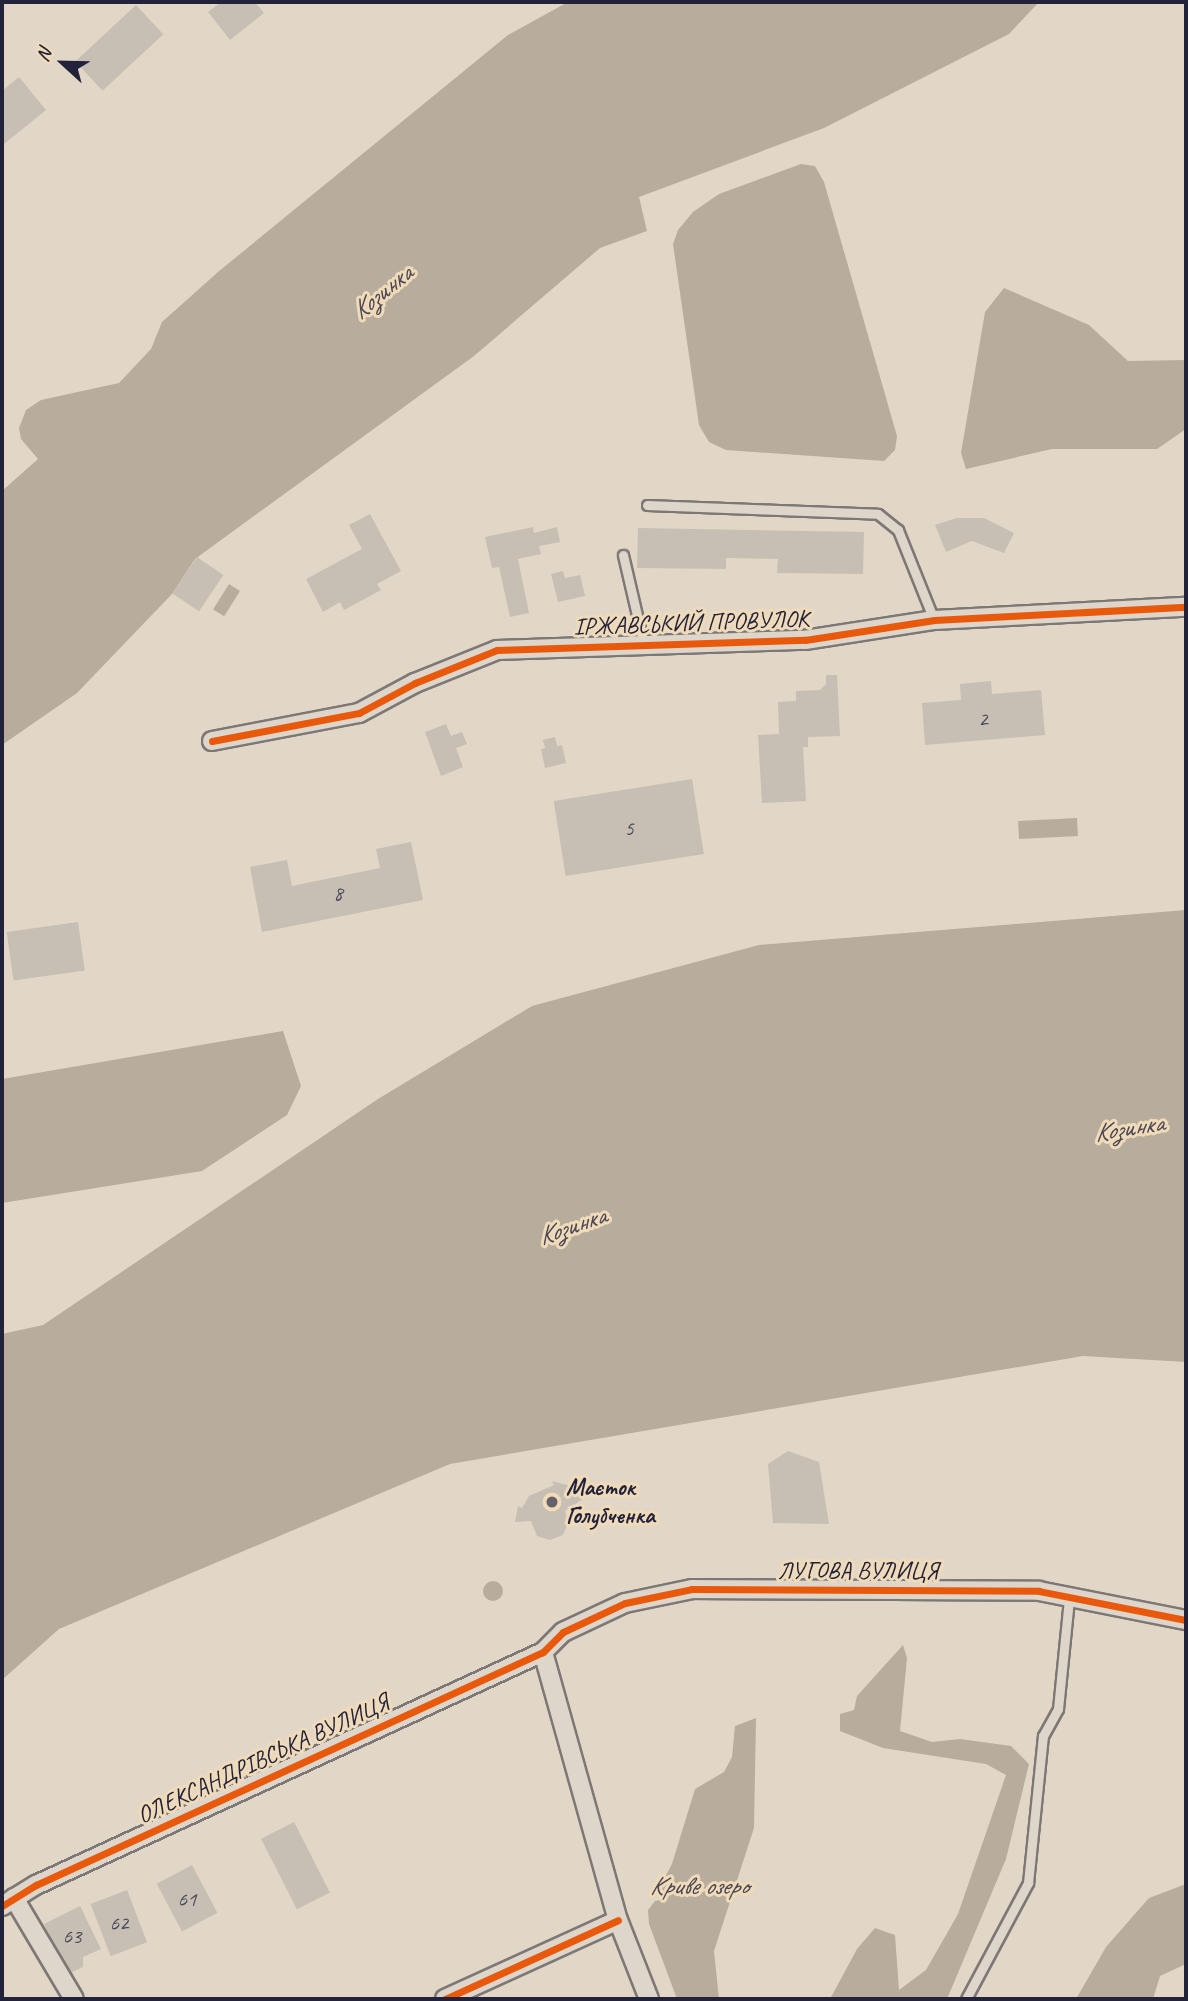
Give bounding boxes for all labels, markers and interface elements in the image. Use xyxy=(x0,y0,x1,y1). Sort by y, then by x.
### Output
north arrow xyxy=(28,28,98,98)
text: N xyxy=(30,45,57,65)
water label: Козинка xyxy=(345,258,419,326)
street label: ІРЖАВСЬКИЙ ПРОВУЛОК xyxy=(573,605,809,641)
house number: 2 xyxy=(978,706,988,732)
house number: 5 xyxy=(624,815,634,841)
house number: 8 xyxy=(333,880,343,906)
water label: Козинка xyxy=(1092,1107,1166,1149)
water label: Козинка xyxy=(534,1200,610,1252)
place label: Маєток Голубченка xyxy=(566,1474,655,1530)
marker: Маєток Голубченка xyxy=(544,1494,560,1510)
street label: ЛУГОВА ВУЛИЦЯ xyxy=(778,1557,938,1585)
street label: ОЛЕКСАНДРІВСЬКА ВУЛИЦЯ xyxy=(133,1688,393,1830)
water label: Криве озеро xyxy=(650,1870,748,1902)
house number: 61 xyxy=(178,1886,196,1912)
house number: 62 xyxy=(110,1910,128,1936)
house number: 63 xyxy=(63,1923,81,1949)

